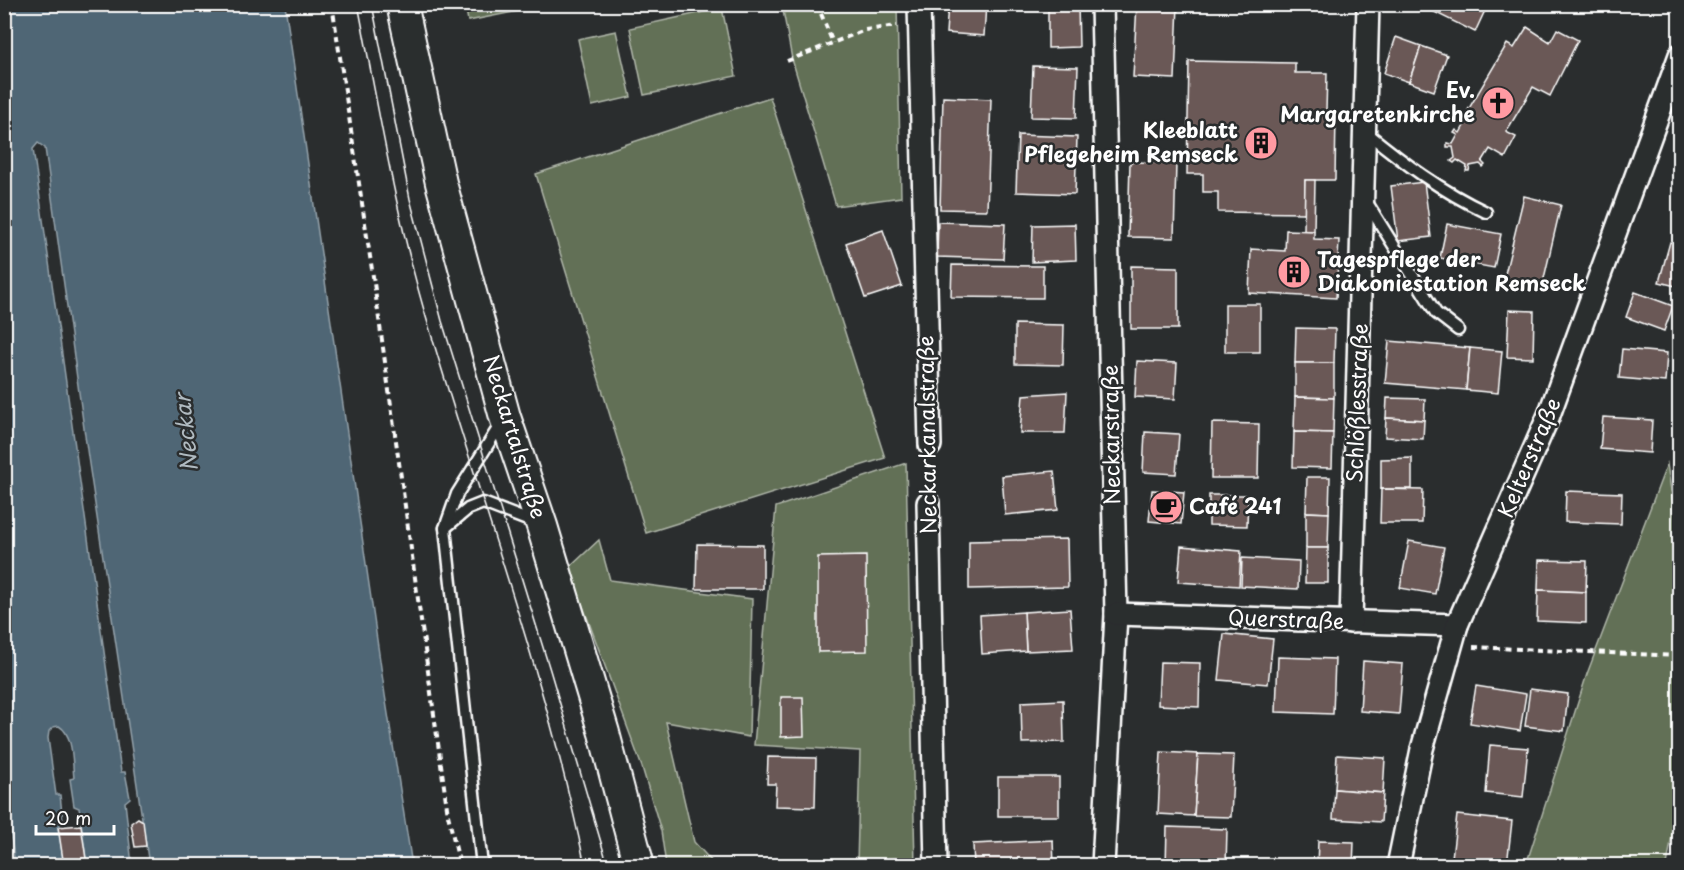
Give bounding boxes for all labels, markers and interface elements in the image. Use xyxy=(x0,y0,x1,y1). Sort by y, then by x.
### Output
place label: Ev. Margaretenkirche xyxy=(1280,73,1475,129)
church icon: Ev. Margaretenkirche xyxy=(1480,85,1516,121)
place label: Kleeblatt Pflegeheim Remseck xyxy=(1024,113,1238,169)
building icon: Kleeblatt Pflegeheim Remseck xyxy=(1243,125,1279,161)
place label: Tagespflege der Diakoniestation Remseck xyxy=(1317,242,1586,298)
building icon: Tagespflege der Diakoniestation Remseck xyxy=(1276,254,1312,290)
street label: Schlößlesstraße xyxy=(1337,323,1375,483)
street label: Neckarkanalstraße xyxy=(908,335,944,535)
street label: Neckartalstraße xyxy=(476,351,556,522)
street label: Neckarstraße xyxy=(1093,365,1127,505)
water label: Neckar xyxy=(164,389,205,474)
street label: Kelterstraße xyxy=(1489,392,1568,522)
cafe icon: Café 241 xyxy=(1148,489,1184,525)
place label: Café 241 xyxy=(1189,489,1281,521)
street label: Querstraße xyxy=(1227,600,1345,636)
scale bar xyxy=(36,798,114,836)
text: 20 m xyxy=(45,804,91,831)

